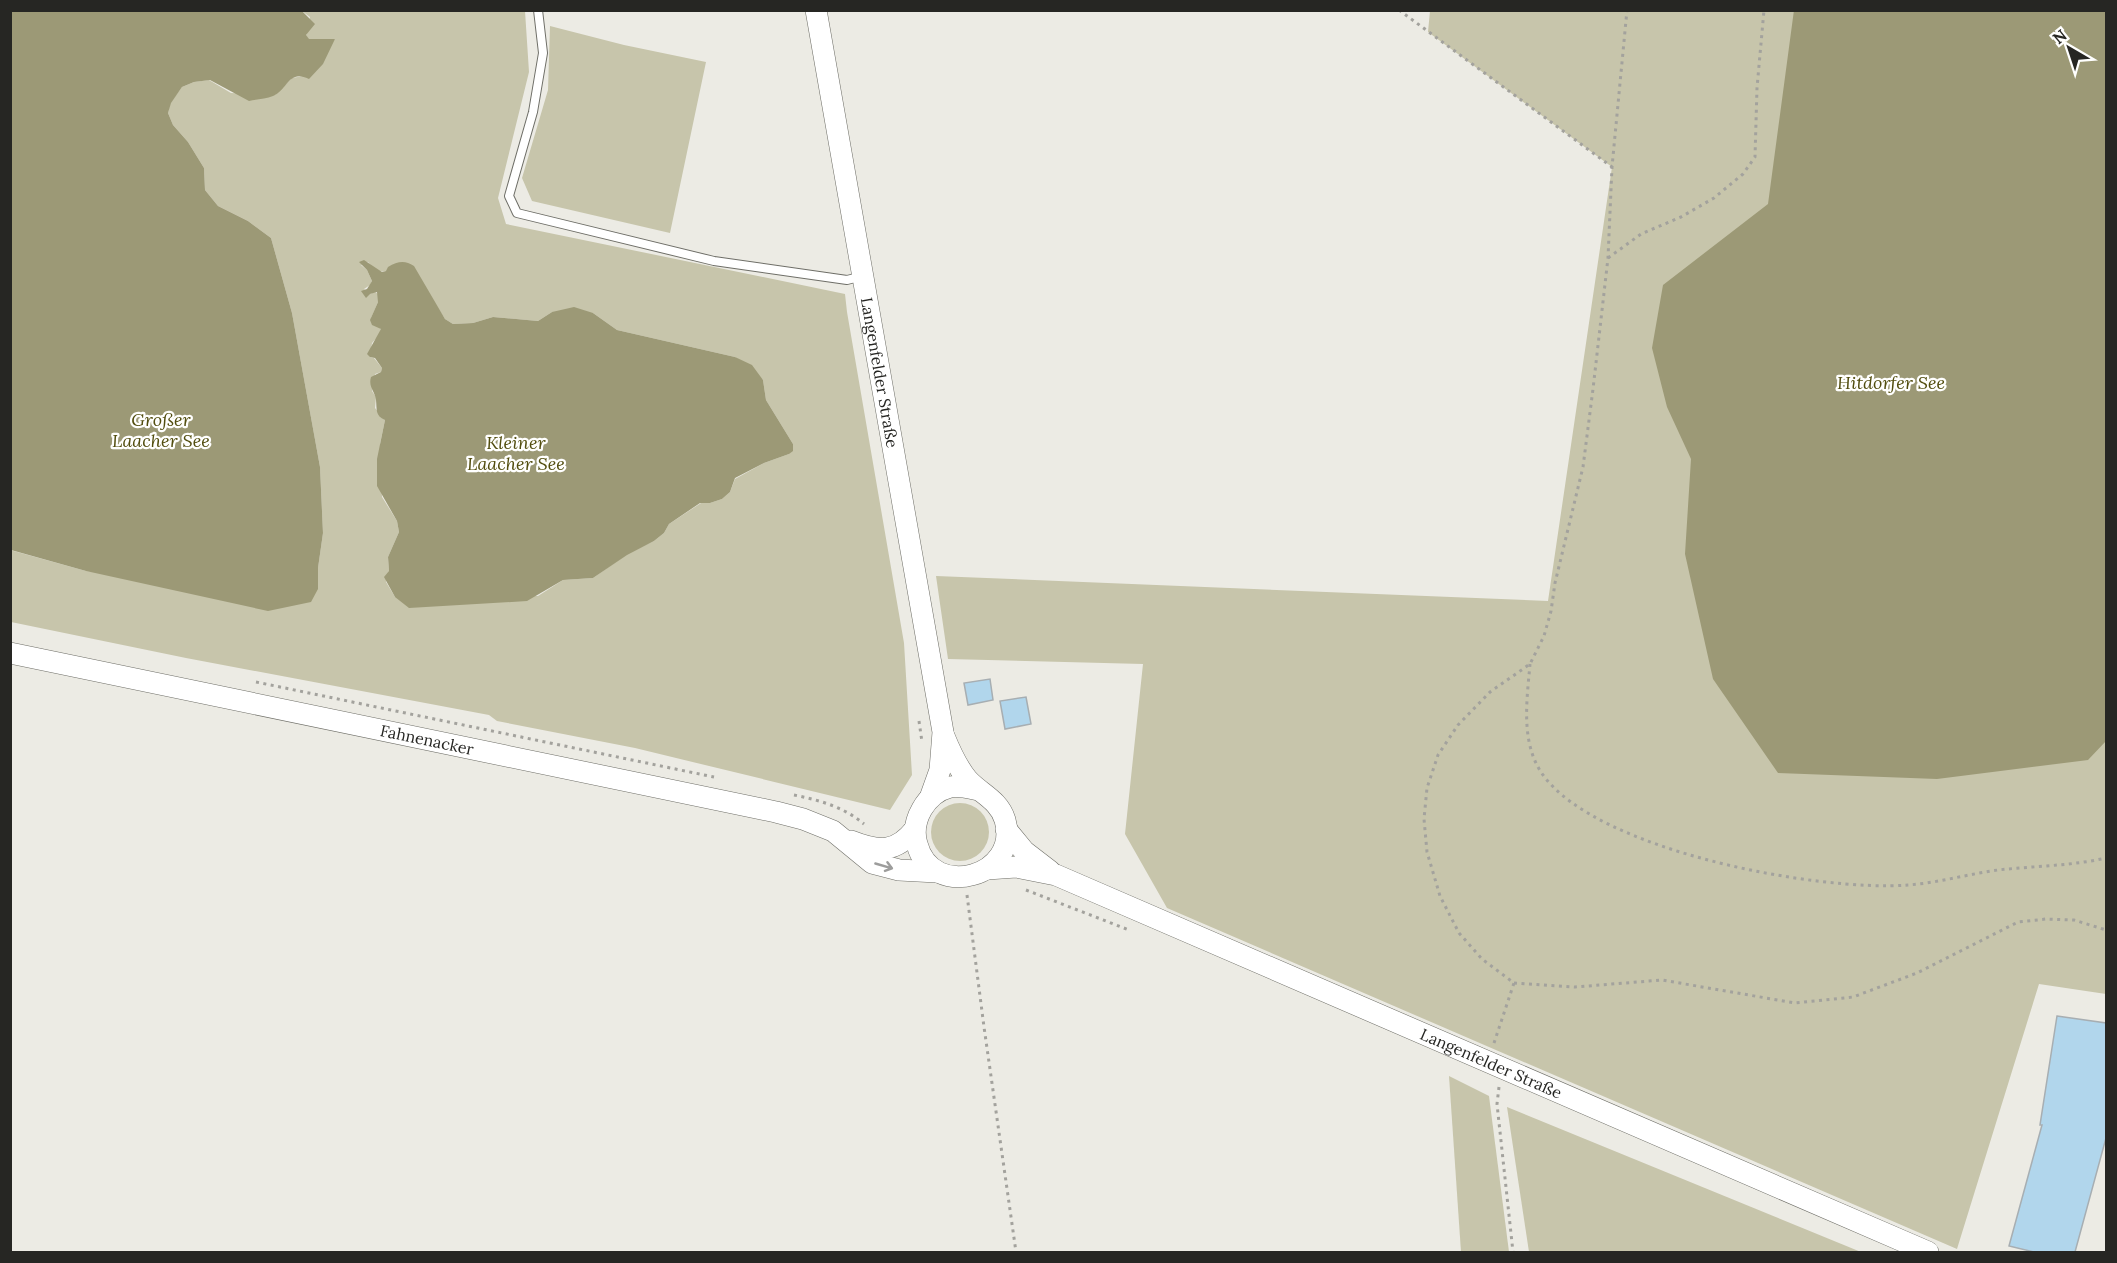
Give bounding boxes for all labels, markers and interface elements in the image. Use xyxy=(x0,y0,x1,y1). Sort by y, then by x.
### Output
north arrow xyxy=(2039,18,2099,78)
text: N xyxy=(2048,25,2071,48)
street label: Langenfelder Straße xyxy=(857,296,903,450)
water label: Hitdorfer See xyxy=(1837,371,1945,394)
water label: Großer Laacher See xyxy=(112,408,210,452)
water label: Kleiner Laacher See xyxy=(467,431,565,475)
street label: Fahnenacker xyxy=(379,720,476,759)
one-way arrow xyxy=(874,861,893,873)
street label: Langenfelder Straße xyxy=(1417,1024,1565,1103)

